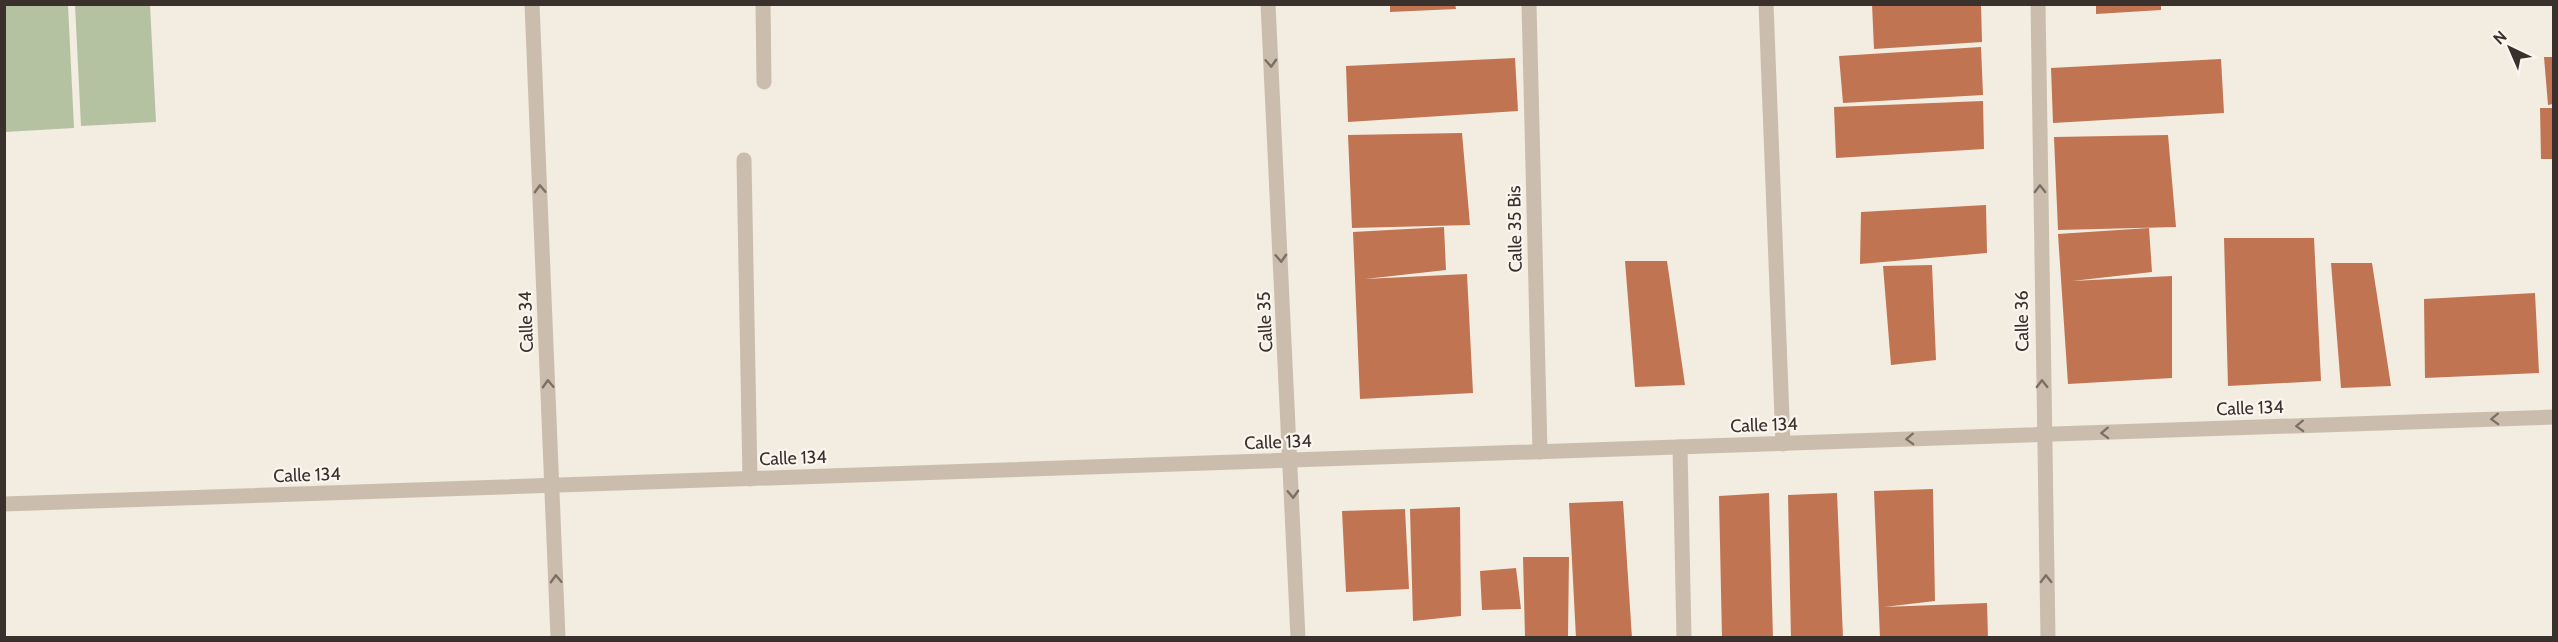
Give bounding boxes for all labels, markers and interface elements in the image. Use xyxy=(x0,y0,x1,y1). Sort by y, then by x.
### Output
north arrow xyxy=(2480,18,2540,78)
text: N xyxy=(2489,27,2511,48)
one-way arrow xyxy=(1265,58,1278,67)
one-way arrow xyxy=(534,185,546,194)
street label: Calle 35 Bis xyxy=(1503,185,1527,273)
one-way arrow xyxy=(2034,185,2046,194)
one-way arrow xyxy=(1275,253,1288,262)
street label: Calle 36 xyxy=(2010,290,2034,352)
street label: Calle 34 xyxy=(514,291,538,353)
street label: Calle 35 xyxy=(1252,291,1278,353)
one-way arrow xyxy=(542,380,555,389)
one-way arrow xyxy=(2036,380,2048,389)
street label: Calle 134 xyxy=(2216,396,2284,420)
street label: Calle 134 xyxy=(1730,413,1798,437)
one-way arrow xyxy=(2491,413,2500,426)
one-way arrow xyxy=(2296,420,2305,433)
one-way arrow xyxy=(2101,426,2110,439)
street label: Calle 134 xyxy=(1244,430,1312,454)
one-way arrow xyxy=(1906,433,1915,446)
street label: Calle 134 xyxy=(759,446,827,470)
street label: Calle 134 xyxy=(273,463,341,487)
one-way arrow xyxy=(1286,490,1299,499)
one-way arrow xyxy=(550,575,562,584)
one-way arrow xyxy=(2040,575,2052,584)

